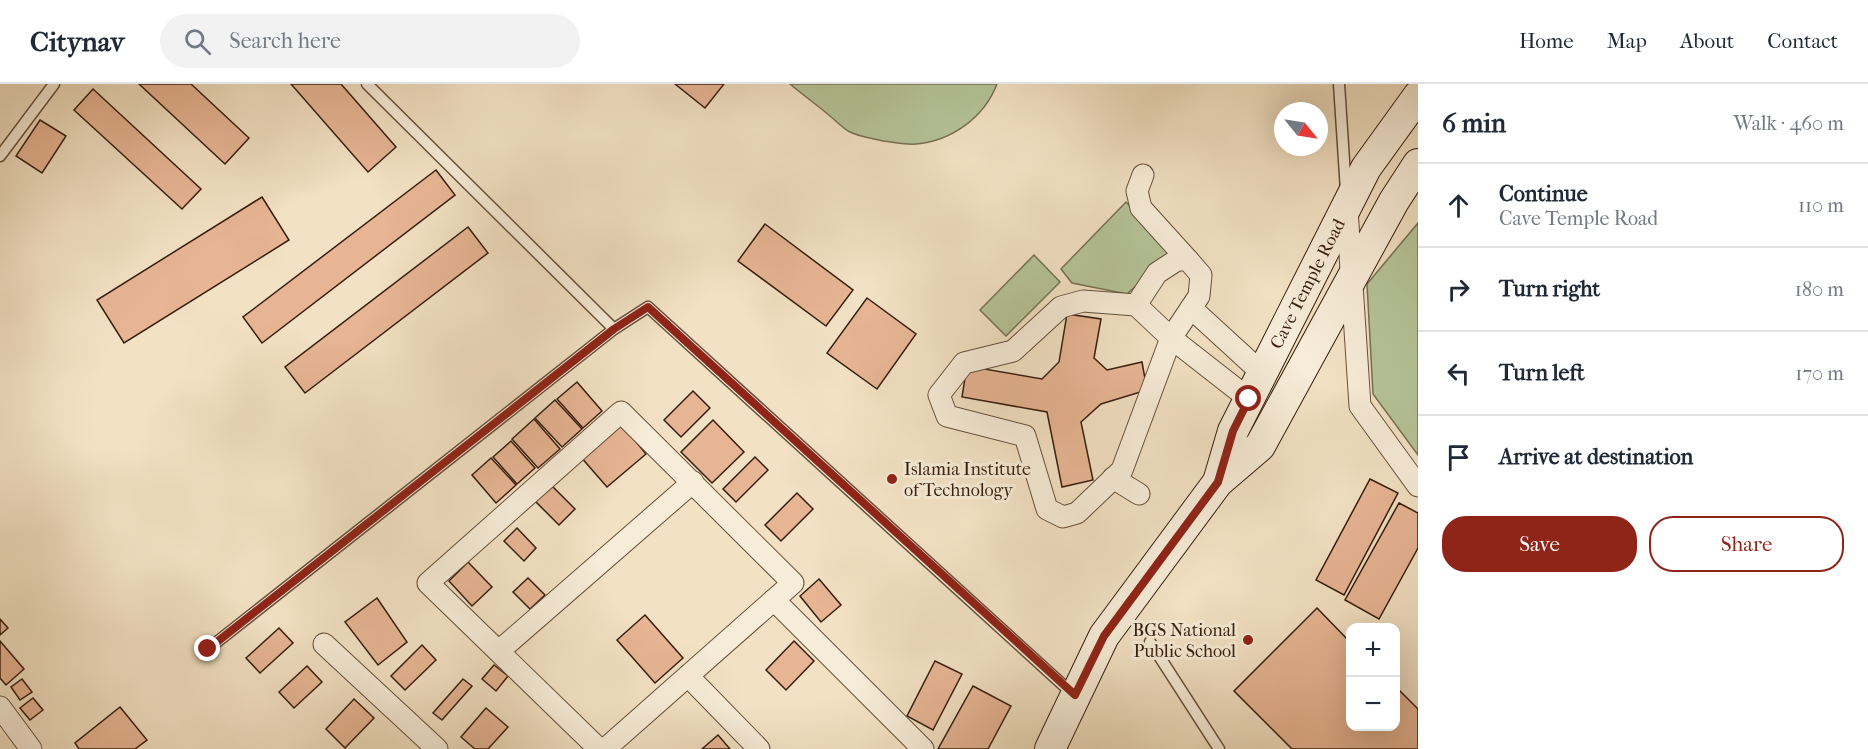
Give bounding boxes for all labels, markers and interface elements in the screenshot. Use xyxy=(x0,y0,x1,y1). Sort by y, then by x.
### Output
search box xyxy=(160,14,580,68)
text: Citynav xyxy=(30,25,124,58)
icon: search xyxy=(181,25,214,58)
text: Search here xyxy=(229,28,341,54)
text: Home xyxy=(1519,29,1574,53)
text: Map xyxy=(1607,29,1647,53)
text: About xyxy=(1680,29,1734,53)
text: Contact xyxy=(1767,29,1838,53)
north arrow xyxy=(1274,102,1328,156)
text: 6 min xyxy=(1442,108,1506,139)
text: Walk · 460 m xyxy=(1733,112,1844,135)
text: Continue xyxy=(1499,181,1588,207)
icon: ahead xyxy=(1442,189,1475,222)
text: 110 m xyxy=(1798,194,1844,217)
text: Cave Temple Road xyxy=(1499,207,1658,230)
street label: Cave Temple Road xyxy=(1266,215,1350,353)
icon: right xyxy=(1442,273,1475,306)
text: Turn right xyxy=(1499,276,1600,302)
text: 180 m xyxy=(1795,278,1844,301)
icon: left xyxy=(1442,357,1475,390)
text: Turn left xyxy=(1499,360,1585,386)
text: 170 m xyxy=(1795,362,1844,385)
route start xyxy=(1235,385,1261,411)
icon: arrive xyxy=(1442,441,1475,474)
text: Arrive at destination xyxy=(1499,444,1693,470)
place label: Islamia Institute of Technology xyxy=(904,459,1031,501)
marker: Islamia Institute of Technology xyxy=(885,472,899,486)
button: Save xyxy=(1442,516,1637,572)
button: Share xyxy=(1649,516,1844,572)
place label: BGS National Public School xyxy=(1132,620,1236,662)
map controls xyxy=(1346,623,1400,731)
button: + xyxy=(1346,623,1400,677)
marker: BGS National Public School xyxy=(1241,633,1255,647)
route end xyxy=(194,635,220,661)
button: − xyxy=(1346,677,1400,731)

